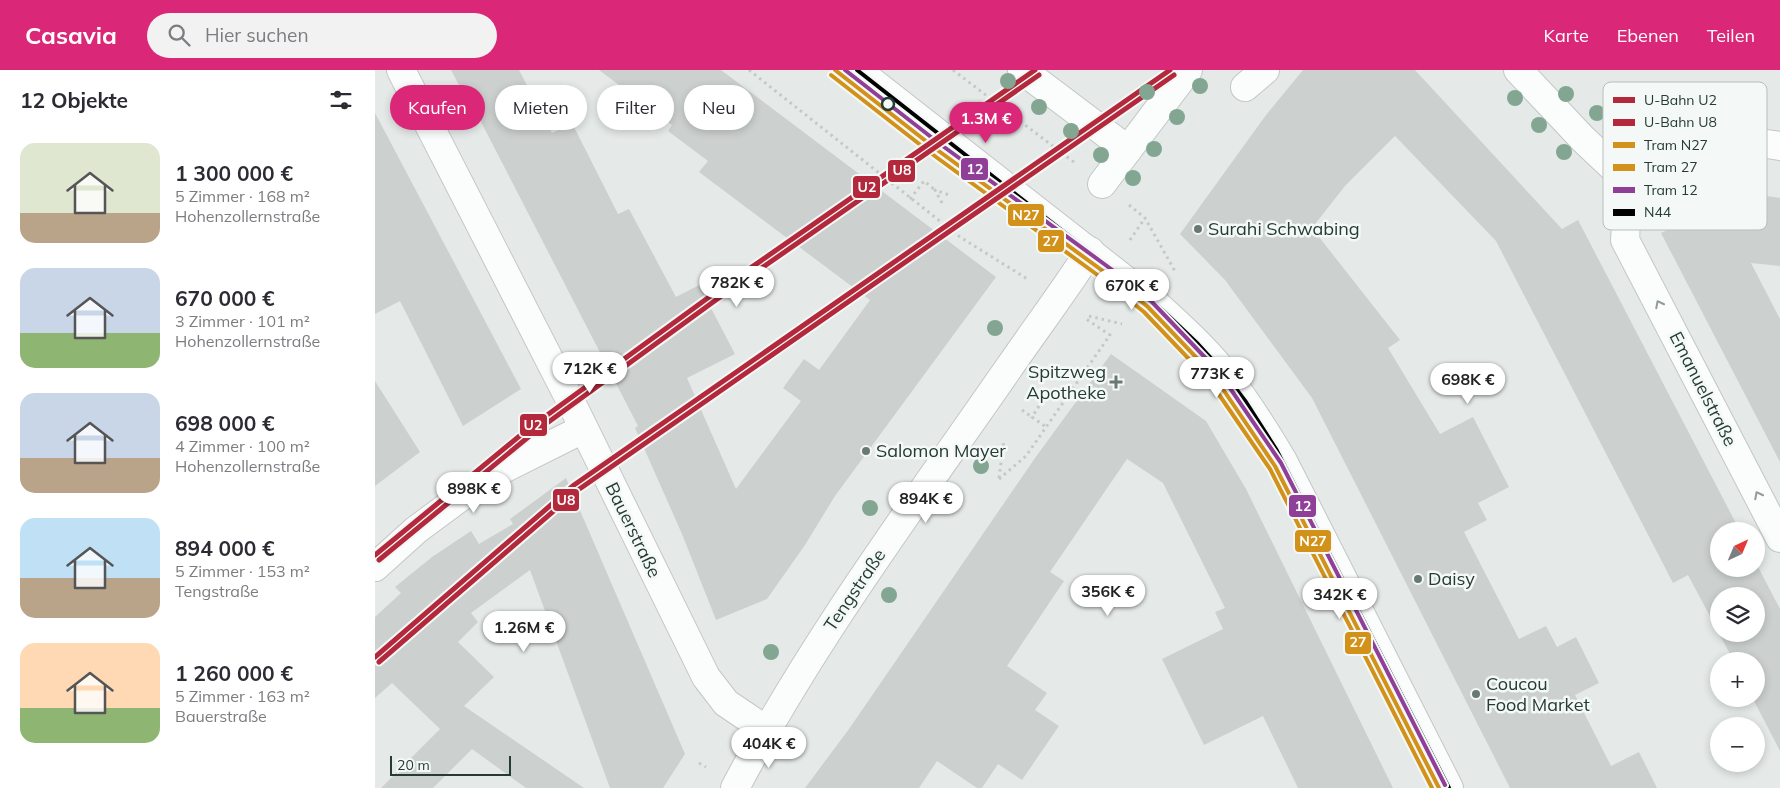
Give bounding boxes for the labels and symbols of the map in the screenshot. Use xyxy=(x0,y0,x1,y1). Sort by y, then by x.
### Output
legend xyxy=(1603,82,1767,230)
text: U-Bahn U2 xyxy=(1644,91,1717,109)
unlabelled marker xyxy=(881,97,895,111)
pin: 1.3M € xyxy=(945,102,1027,144)
text: U-Bahn U8 xyxy=(1644,113,1717,131)
text: Tram N27 xyxy=(1644,136,1708,154)
line badge: 12 xyxy=(960,157,989,181)
text: Tram 27 xyxy=(1644,158,1698,176)
line badge: U8 xyxy=(887,159,916,183)
text: 12 xyxy=(967,160,983,178)
text: U8 xyxy=(893,161,911,179)
line badge: U2 xyxy=(852,175,881,199)
text: U2 xyxy=(858,178,876,196)
text: Tram 12 xyxy=(1644,181,1698,199)
line badge: N27 xyxy=(1007,203,1045,227)
text: N44 xyxy=(1644,203,1672,221)
text: N27 xyxy=(1012,206,1040,224)
place label: Surahi Schwabing xyxy=(1208,217,1360,240)
marker: Surahi Schwabing xyxy=(1192,223,1204,235)
line badge: 27 xyxy=(1037,229,1065,253)
text: 27 xyxy=(1043,232,1059,250)
pin: 782K € xyxy=(696,266,778,308)
pin: 670K € xyxy=(1091,268,1173,311)
one-way arrow xyxy=(1655,300,1665,309)
street label: Emanuelstraße xyxy=(1665,328,1742,450)
pin: 712K € xyxy=(549,352,631,394)
pin: 773K € xyxy=(1176,356,1258,399)
place label: Spitzweg Apotheke xyxy=(1026,360,1106,404)
pin: 698K € xyxy=(1427,362,1509,405)
marker: Spitzweg Apotheke xyxy=(1110,376,1122,388)
line badge: U2 xyxy=(519,413,548,437)
text: U2 xyxy=(524,416,542,434)
place label: Salomon Mayer xyxy=(876,439,1006,462)
marker: Salomon Mayer xyxy=(860,445,872,457)
pin: 898K € xyxy=(433,472,515,514)
street label: Bauerstraße xyxy=(600,478,666,581)
pin: 894K € xyxy=(885,482,967,524)
line badge: U8 xyxy=(552,488,580,512)
text: U8 xyxy=(557,491,575,509)
one-way arrow xyxy=(1754,491,1764,500)
line badge: 12 xyxy=(1288,494,1317,518)
text: 12 xyxy=(1295,497,1311,515)
north arrow xyxy=(1710,522,1765,578)
line badge: N27 xyxy=(1294,529,1332,553)
text: N27 xyxy=(1299,532,1327,550)
street label: Tengstraße xyxy=(819,544,890,635)
place label: Daisy xyxy=(1428,567,1475,590)
marker: Daisy xyxy=(1412,573,1424,585)
pin: 356K € xyxy=(1067,574,1149,617)
pin: 342K € xyxy=(1299,578,1381,620)
pin: 1.26M € xyxy=(478,610,570,653)
line badge: 27 xyxy=(1344,631,1372,655)
text: 27 xyxy=(1350,633,1366,651)
place label: Coucou Food Market xyxy=(1486,672,1590,716)
marker: Coucou Food Market xyxy=(1470,688,1482,700)
pin: 404K € xyxy=(728,726,810,769)
scale bar xyxy=(390,753,511,776)

